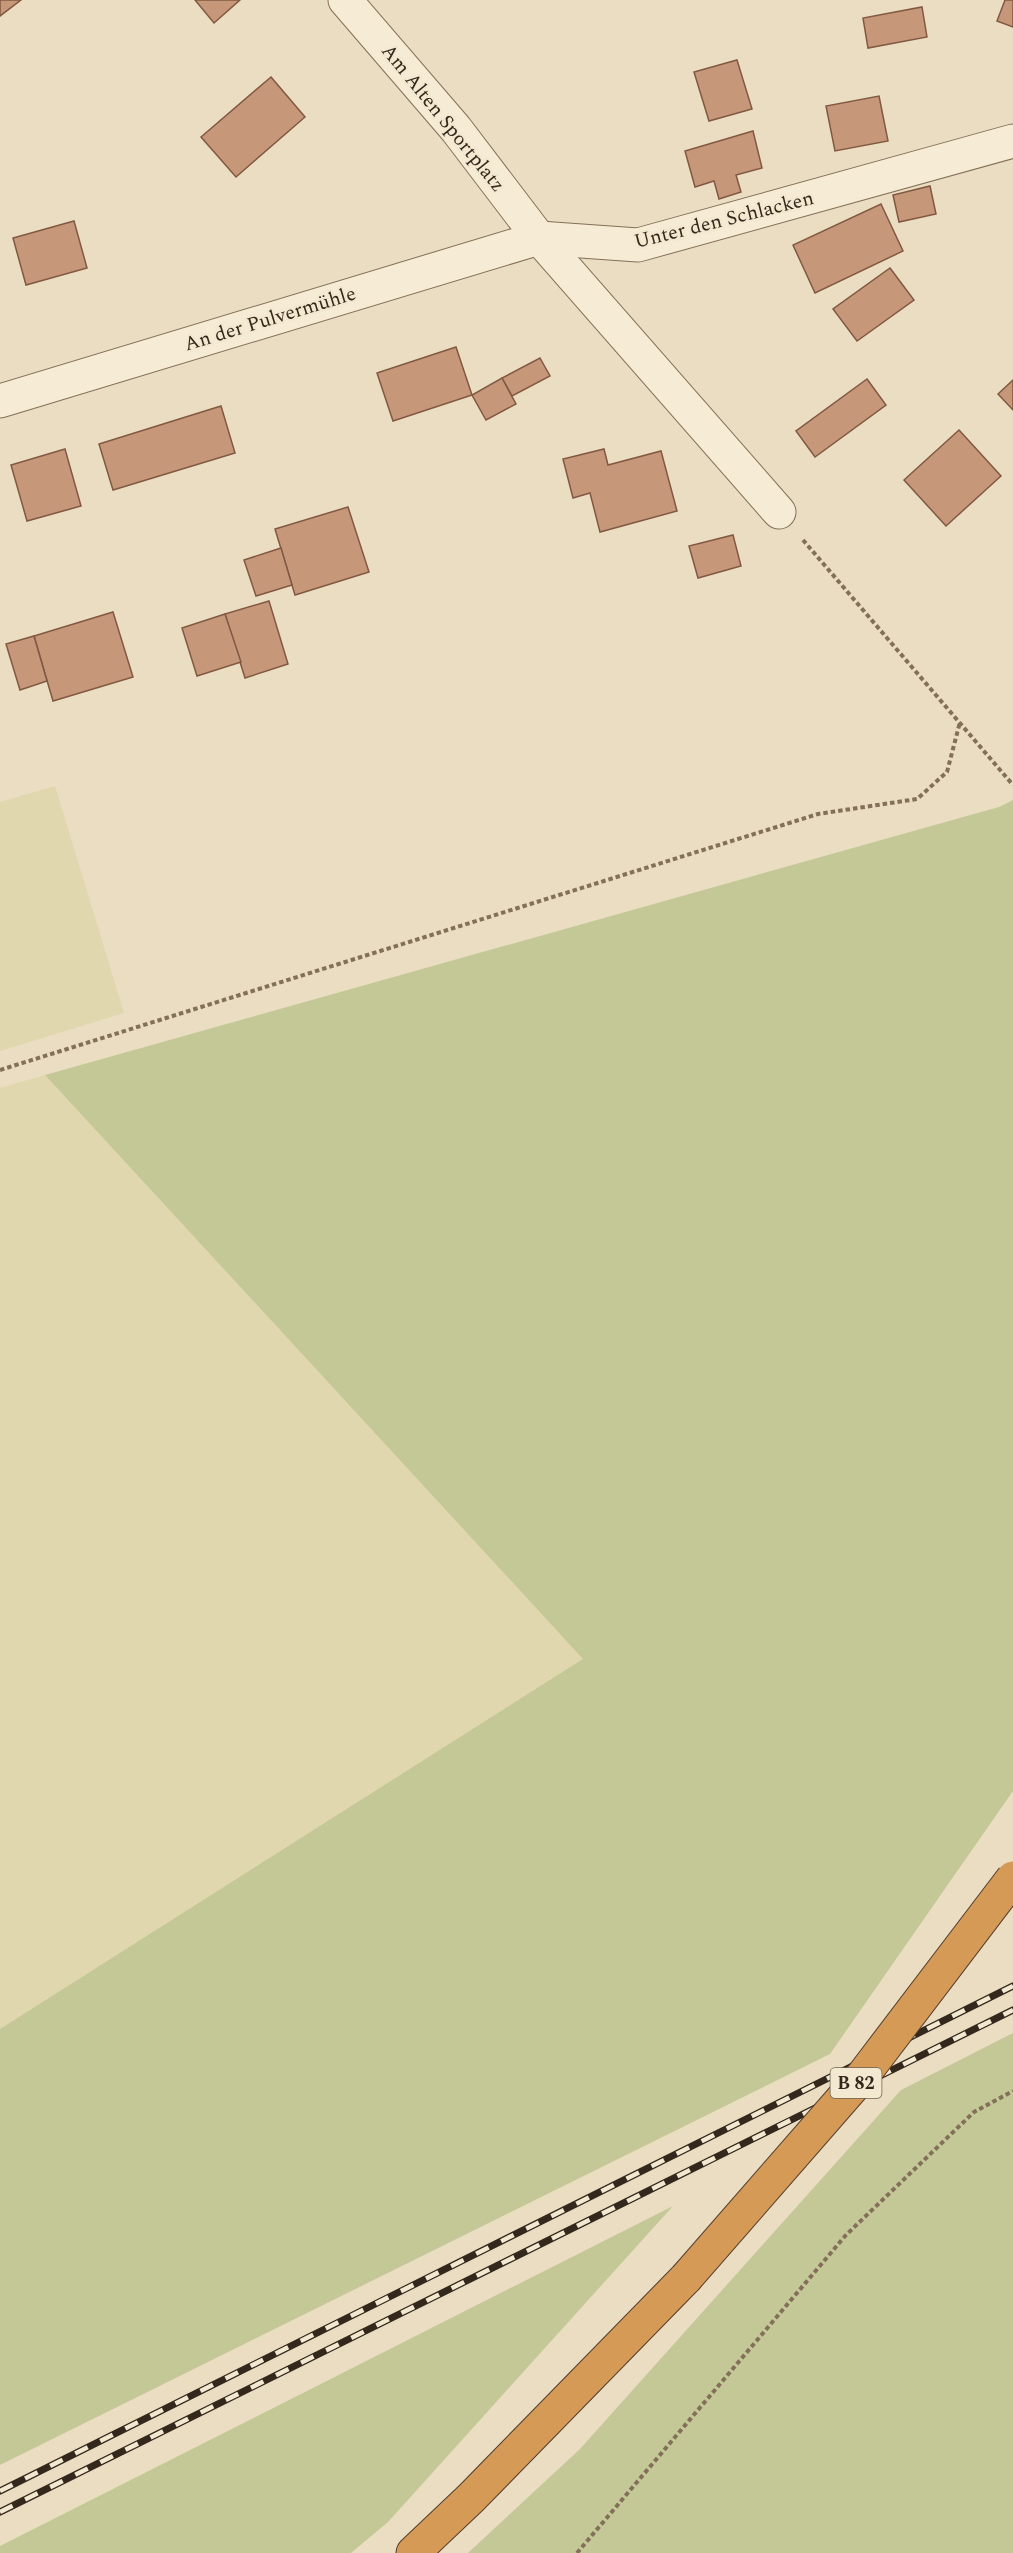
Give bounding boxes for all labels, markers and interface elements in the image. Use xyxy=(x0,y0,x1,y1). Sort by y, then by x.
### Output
street label: Am Alten Sportplatz xyxy=(374,37,512,199)
street label: Unter den Schlacken xyxy=(631,183,817,257)
street label: An der Pulvermühle xyxy=(180,279,360,359)
road number: B 82 xyxy=(830,2068,882,2098)

